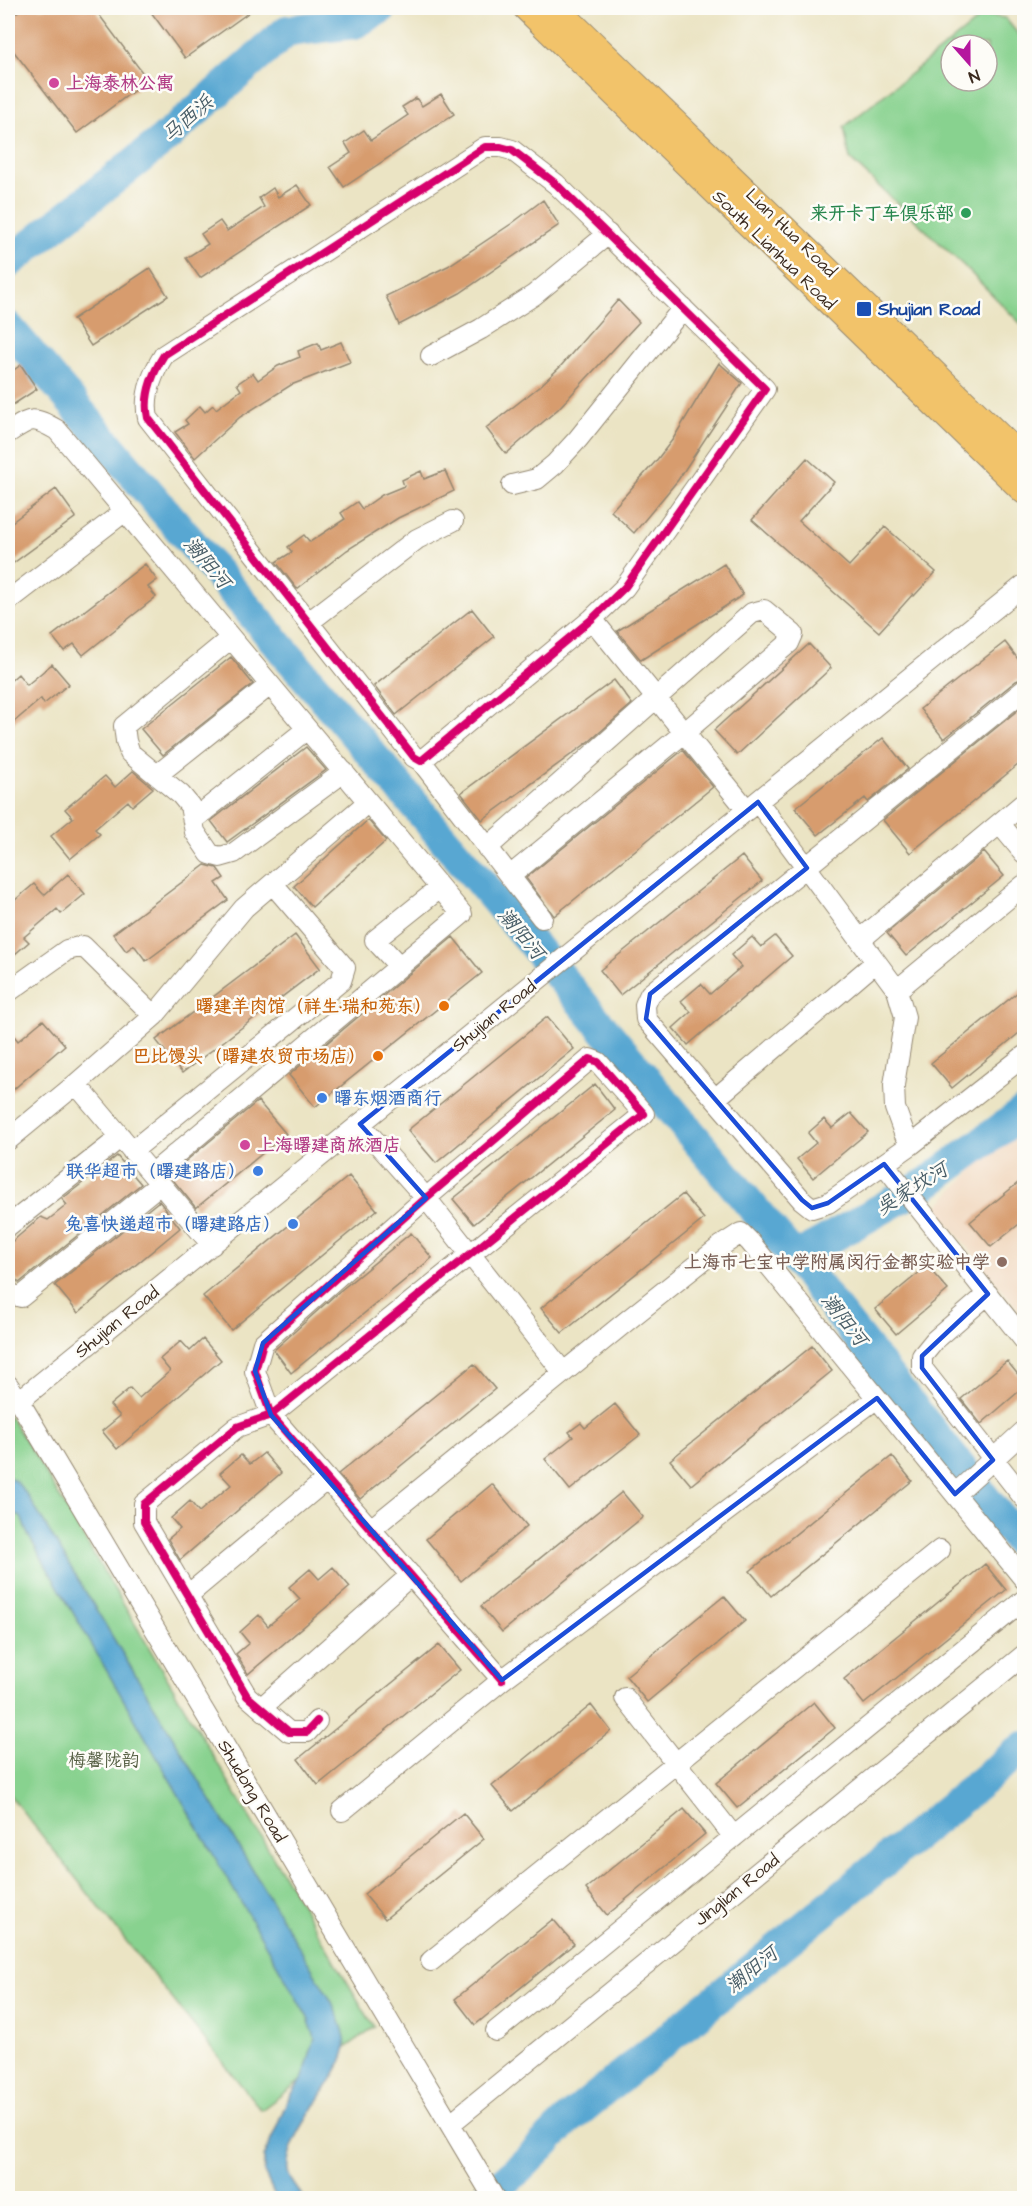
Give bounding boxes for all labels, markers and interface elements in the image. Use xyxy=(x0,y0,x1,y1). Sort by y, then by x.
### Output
north arrow xyxy=(939,33,999,93)
text: N xyxy=(965,64,983,88)
place label: 上海泰林公寓 xyxy=(66,71,174,96)
marker: 上海泰林公寓 xyxy=(47,76,61,90)
water label: 马西浜 xyxy=(156,88,221,149)
street label: Lian Hua Road xyxy=(740,183,842,283)
street label: South Lianhua Road xyxy=(707,184,841,316)
place label: 来开卡丁车俱乐部 xyxy=(810,201,954,226)
marker: 来开卡丁车俱乐部 xyxy=(959,206,973,220)
place label: Shujian Road xyxy=(877,297,981,322)
marker: Shujian Road xyxy=(855,300,873,318)
water label: 潮阳河 xyxy=(177,531,239,597)
water label: 潮阳河 xyxy=(491,902,553,968)
street label: Shujian Road xyxy=(446,974,542,1058)
place label: 曙建羊肉馆（祥生·瑞和苑东） xyxy=(195,994,432,1019)
marker: 曙建羊肉馆（祥生·瑞和苑东） xyxy=(437,999,451,1013)
place label: 巴比馒头（曙建农贸市场店） xyxy=(132,1044,366,1069)
marker: 巴比馒头（曙建农贸市场店） xyxy=(371,1049,385,1063)
place label: 曙东烟酒商行 xyxy=(334,1086,442,1111)
marker: 曙东烟酒商行 xyxy=(315,1091,329,1105)
place label: 上海曙建商旅酒店 xyxy=(257,1133,401,1158)
marker: 上海曙建商旅酒店 xyxy=(238,1138,252,1152)
water label: 吴家坟河 xyxy=(871,1154,956,1222)
place label: 联华超市（曙建路店） xyxy=(66,1159,246,1184)
marker: 联华超市（曙建路店） xyxy=(251,1164,265,1178)
place label: 兔喜快递超市（曙建路店） xyxy=(65,1212,281,1237)
marker: 兔喜快递超市（曙建路店） xyxy=(286,1217,300,1231)
place label: 上海市七宝中学附属闵行金都实验中学 xyxy=(684,1250,990,1275)
marker: 上海市七宝中学附属闵行金都实验中学 xyxy=(995,1255,1009,1269)
street label: Shujian Road xyxy=(69,1280,165,1364)
water label: 潮阳河 xyxy=(814,1288,875,1355)
street label: Shudong Road xyxy=(211,1735,293,1848)
park label: 梅馨陇韵 xyxy=(68,1748,140,1773)
street label: Jinglian Road xyxy=(689,1848,785,1933)
water label: 潮阳河 xyxy=(720,1938,786,2000)

